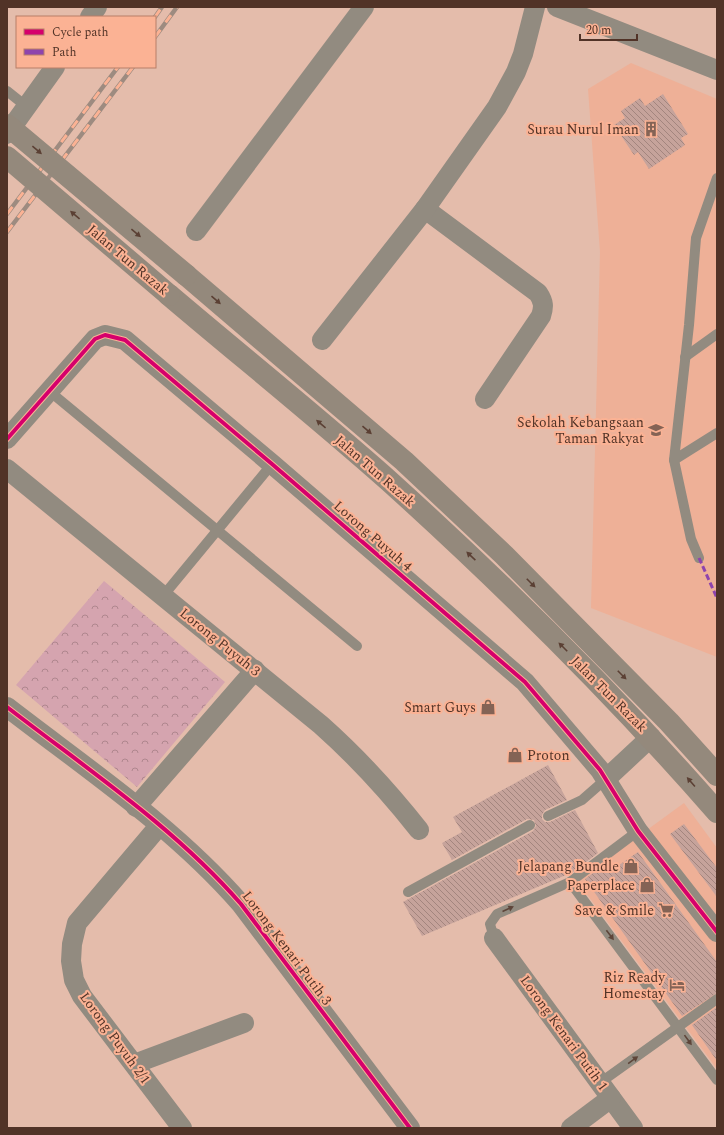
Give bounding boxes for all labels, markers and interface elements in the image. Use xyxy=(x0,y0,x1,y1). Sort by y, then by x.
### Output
legend xyxy=(16,16,156,68)
scale bar xyxy=(580,16,637,42)
text: 20 m xyxy=(586,21,611,40)
text: Cycle path xyxy=(52,23,109,42)
text: Path xyxy=(52,43,77,62)
place label: Surau Nurul Iman xyxy=(527,119,639,140)
building icon: Surau Nurul Iman xyxy=(642,120,660,138)
one-way arrow xyxy=(32,145,42,154)
one-way arrow xyxy=(70,210,80,220)
street label: Jalan Tun Razak xyxy=(83,220,173,301)
one-way arrow xyxy=(131,229,142,238)
one-way arrow xyxy=(210,296,221,305)
place label: Sekolah Kebangsaan Taman Rakyat xyxy=(517,412,644,449)
one-way arrow xyxy=(316,419,326,428)
school or university icon: Sekolah Kebangsaan Taman Rakyat xyxy=(647,421,665,439)
one-way arrow xyxy=(362,426,373,435)
street label: Jalan Tun Razak xyxy=(330,430,420,512)
street label: Lorong Puyuh 4 xyxy=(329,496,417,576)
one-way arrow xyxy=(465,552,476,561)
one-way arrow xyxy=(526,578,536,588)
street label: Lorong Puyuh 3 xyxy=(175,603,265,681)
one-way arrow xyxy=(558,643,568,652)
street label: Jalan Tun Razak xyxy=(566,651,652,737)
one-way arrow xyxy=(618,670,627,680)
place label: Smart Guys xyxy=(404,697,476,718)
shop icon: Smart Guys xyxy=(479,698,497,716)
place label: Proton xyxy=(527,745,570,766)
shop icon: Proton xyxy=(506,746,524,764)
one-way arrow xyxy=(687,777,696,787)
place label: Jelapang Bundle xyxy=(518,856,619,877)
shop icon: Jelapang Bundle xyxy=(622,857,640,875)
place label: Paperplace xyxy=(567,875,635,896)
shop icon: Paperplace xyxy=(638,876,656,894)
street label: Lorong Kenari Putih 3 xyxy=(237,886,337,1010)
place label: Save & Smile xyxy=(575,900,654,921)
supermarket icon: Save & Smile xyxy=(657,901,675,919)
one-way arrow xyxy=(502,906,513,912)
one-way arrow xyxy=(606,930,614,941)
place label: Riz Ready Homestay xyxy=(603,967,666,1004)
street label: Lorong Kenari Putih 1 xyxy=(515,971,613,1095)
hotel icon: Riz Ready Homestay xyxy=(668,976,686,994)
street label: Lorong Puyuh 2/1 xyxy=(74,988,156,1088)
one-way arrow xyxy=(683,1034,692,1045)
one-way arrow xyxy=(628,1056,638,1064)

